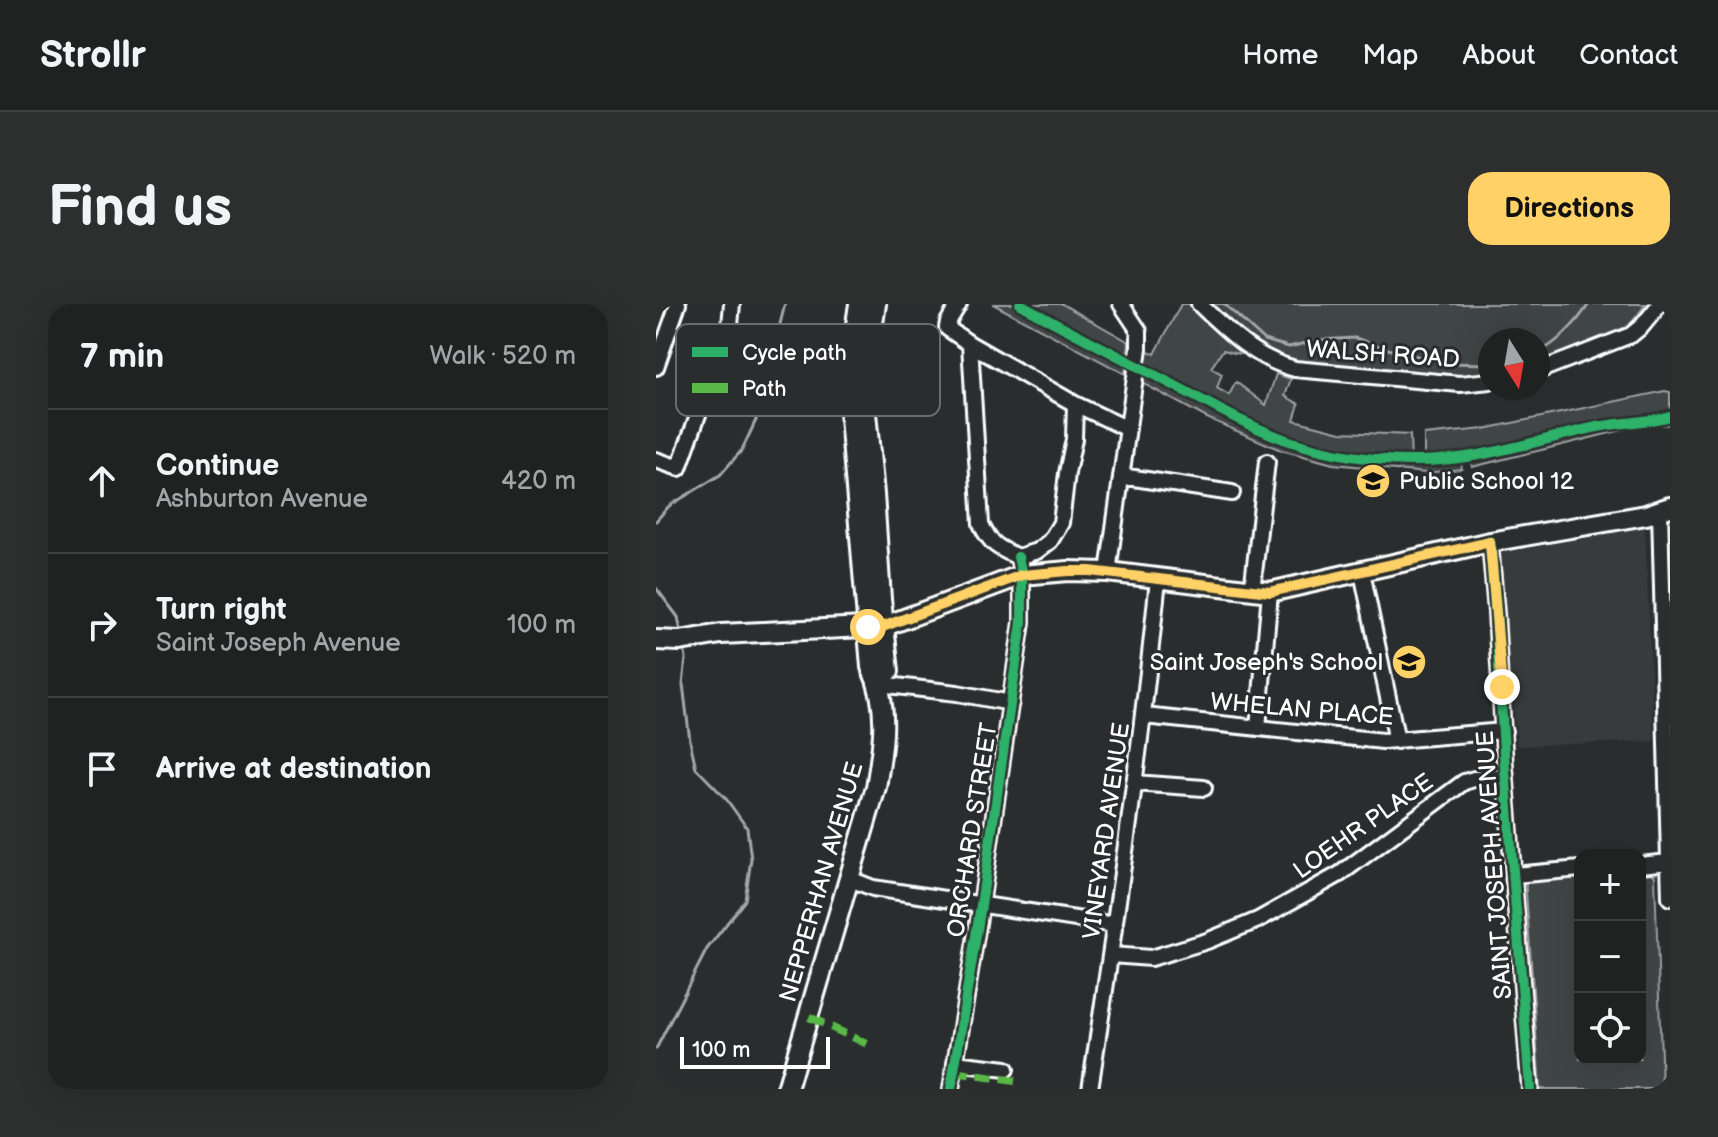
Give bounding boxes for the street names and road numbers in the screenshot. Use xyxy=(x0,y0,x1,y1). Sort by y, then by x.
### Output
street label: WALSH ROAD xyxy=(1305,335,1461,374)
street label: WHELAN PLACE xyxy=(1209,687,1395,732)
street label: ORCHARD STREET xyxy=(941,720,1004,939)
street label: VINEYARD AVENUE xyxy=(1077,721,1136,941)
street label: SAINT JOSEPH AVENUE xyxy=(1471,730,1518,1000)
street label: NEPPERHAN AVENUE xyxy=(773,759,870,1006)
street label: LOEHR PLACE xyxy=(1288,767,1439,885)

